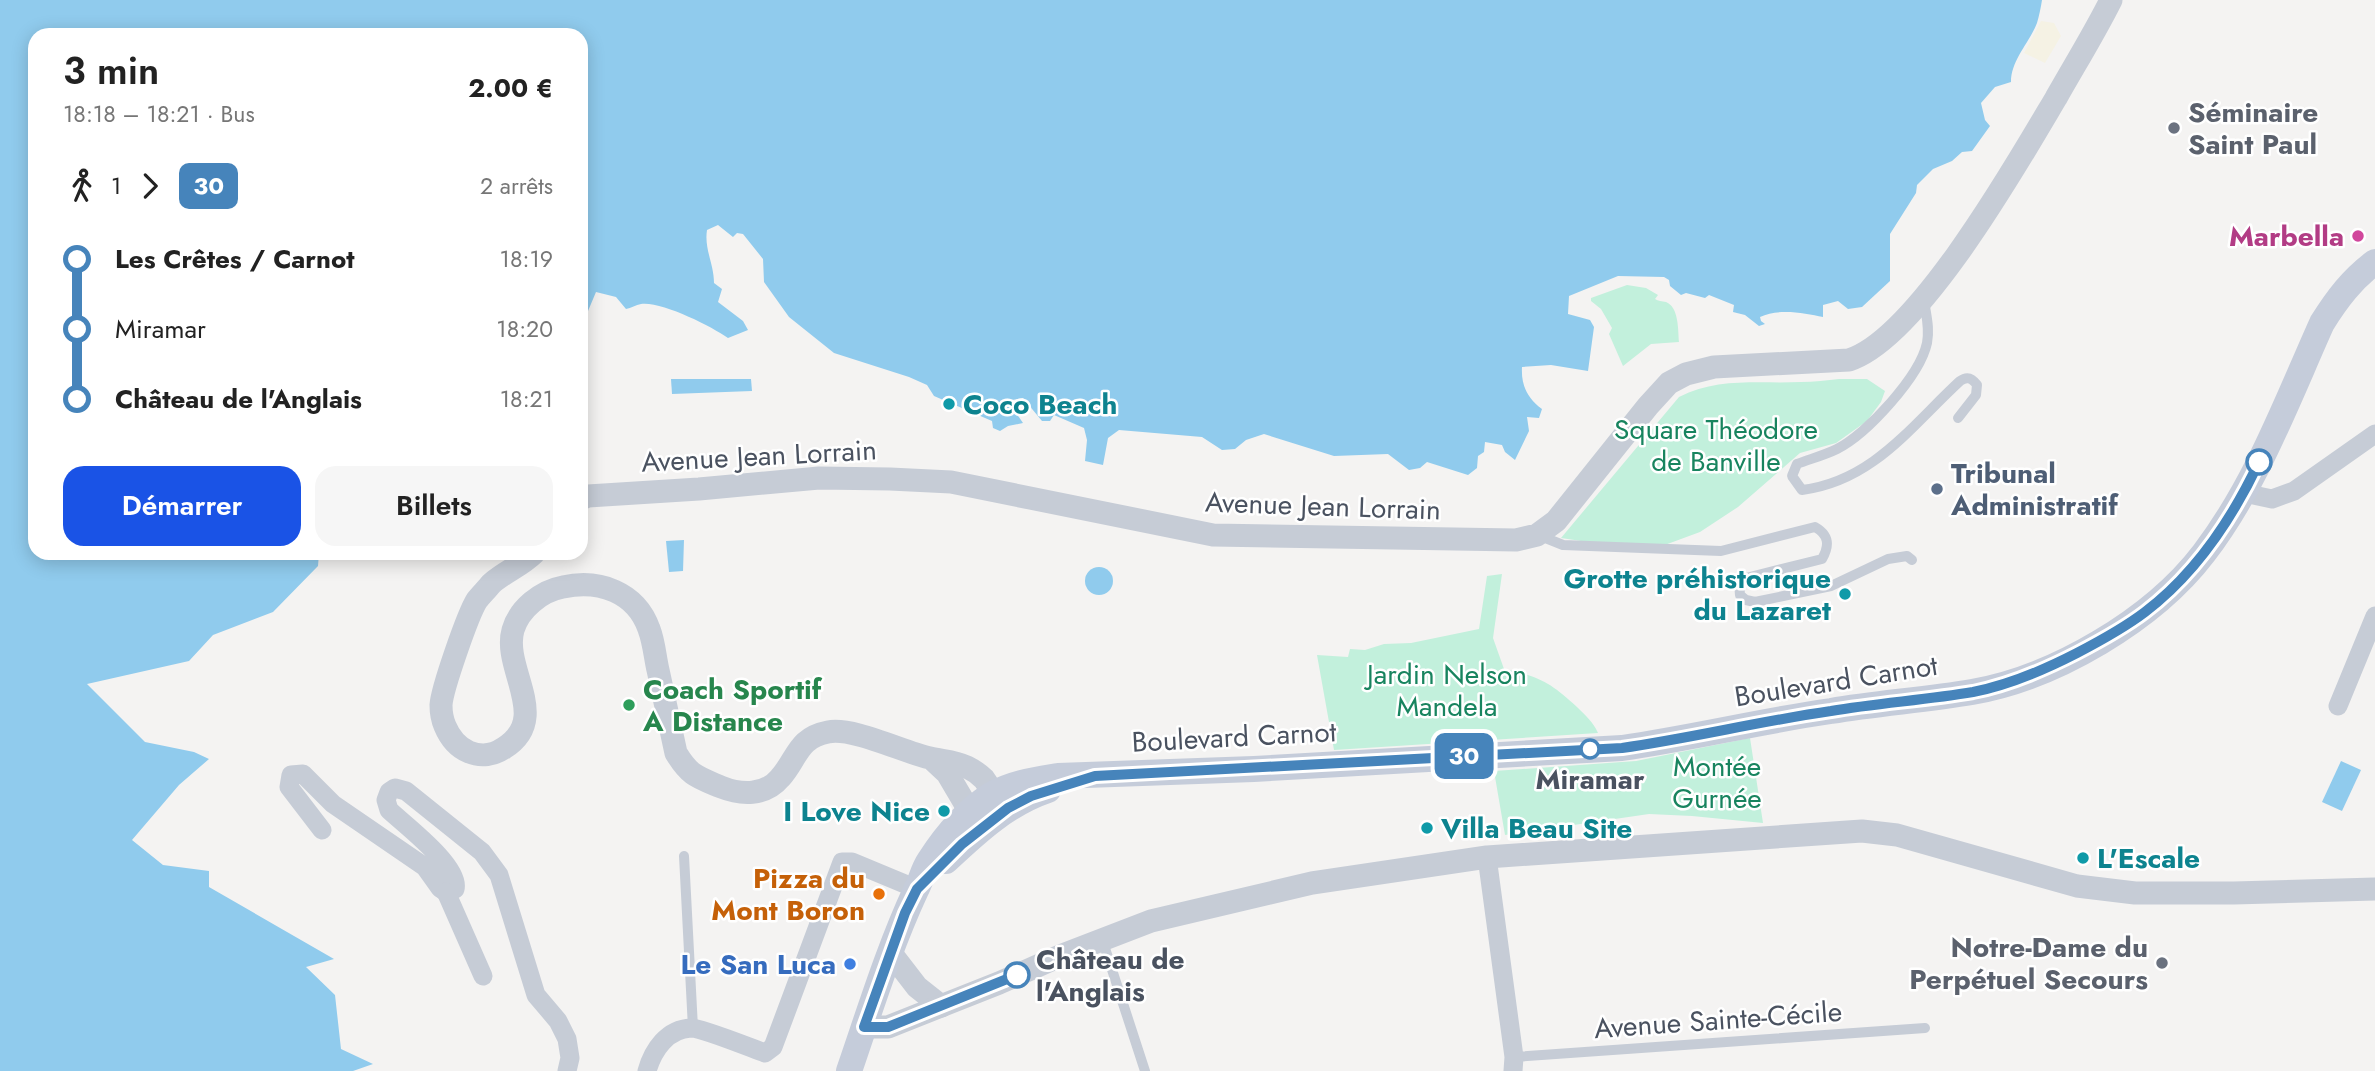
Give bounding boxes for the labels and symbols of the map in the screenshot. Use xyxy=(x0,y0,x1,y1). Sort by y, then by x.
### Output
place label: Séminaire Saint Paul xyxy=(2188,92,2318,165)
marker: Séminaire Saint Paul xyxy=(2166,120,2182,136)
place label: Marbella xyxy=(2229,216,2344,257)
marker: Marbella xyxy=(2350,228,2366,244)
place label: Coco Beach xyxy=(963,384,1117,425)
marker: Coco Beach xyxy=(941,396,957,412)
park label: Square Théodore de Banville xyxy=(1614,409,1818,482)
street label: Avenue Jean Lorrain xyxy=(640,429,878,483)
unlabelled marker xyxy=(2246,449,2272,475)
place label: Tribunal Administratif xyxy=(1950,453,2119,526)
street label: Avenue Jean Lorrain xyxy=(1204,481,1442,531)
marker: Tribunal Administratif xyxy=(1929,481,1945,497)
place label: Grotte préhistorique du Lazaret xyxy=(1563,558,1831,631)
marker: Grotte préhistorique du Lazaret xyxy=(1837,586,1853,602)
street label: Boulevard Carnot xyxy=(1732,645,1941,717)
park label: Jardin Nelson Mandela xyxy=(1363,654,1527,727)
place label: Coach Sportif A Distance xyxy=(642,669,823,742)
marker: Coach Sportif A Distance xyxy=(621,697,637,713)
street label: Boulevard Carnot xyxy=(1131,711,1338,763)
line badge: 30 xyxy=(1432,733,1496,779)
marker: Miramar xyxy=(1580,739,1600,759)
park label: Montée Gurnée xyxy=(1672,746,1762,819)
place label: Miramar xyxy=(1536,759,1645,800)
place label: I Love Nice xyxy=(783,791,930,832)
marker: I Love Nice xyxy=(936,803,952,819)
place label: Villa Beau Site xyxy=(1440,808,1632,849)
marker: Villa Beau Site xyxy=(1419,820,1435,836)
place label: L'Escale xyxy=(2097,838,2200,879)
marker: L'Escale xyxy=(2075,850,2091,866)
place label: Pizza du Mont Boron xyxy=(711,858,865,931)
marker: Pizza du Mont Boron xyxy=(871,886,887,902)
place label: Notre-Dame du Perpétuel Secours xyxy=(1909,927,2148,1000)
place label: Château de l'Anglais xyxy=(1036,939,1185,1012)
place label: Le San Luca xyxy=(680,944,836,985)
marker: Notre-Dame du Perpétuel Secours xyxy=(2154,955,2170,971)
marker: Le San Luca xyxy=(842,956,858,972)
marker: Château de l'Anglais xyxy=(1004,962,1030,988)
street label: Avenue Sainte-Cécile xyxy=(1593,991,1843,1049)

